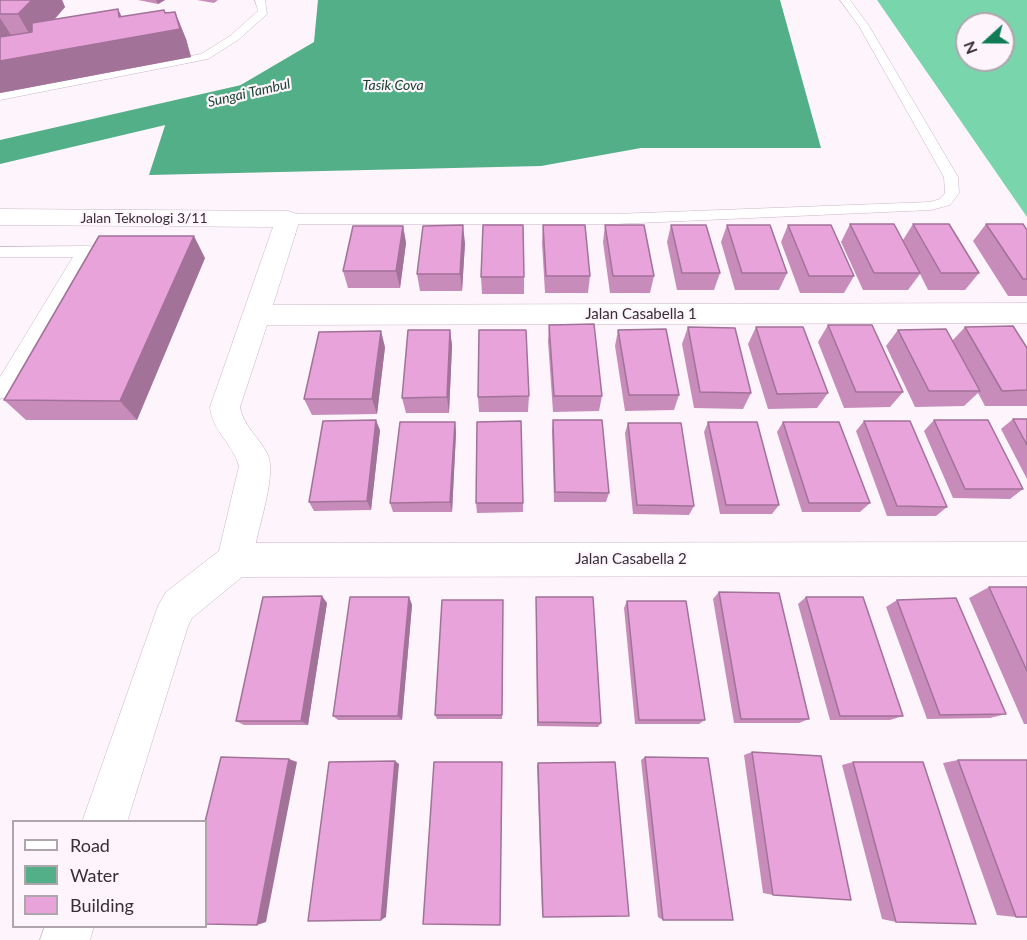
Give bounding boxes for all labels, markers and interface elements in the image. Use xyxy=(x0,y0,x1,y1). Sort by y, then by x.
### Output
north arrow xyxy=(955,12,1015,72)
text: N xyxy=(959,39,981,57)
water label: Sungai Tambul xyxy=(206,75,292,111)
water label: Tasik Cova xyxy=(362,77,424,93)
street label: Jalan Teknologi 3/11 xyxy=(80,210,208,226)
street label: Jalan Casabella 1 xyxy=(585,305,697,323)
street label: Jalan Casabella 2 xyxy=(575,550,687,568)
legend xyxy=(12,820,207,928)
text: Road xyxy=(70,834,110,856)
text: Water xyxy=(70,864,119,886)
text: Building xyxy=(70,894,134,916)

